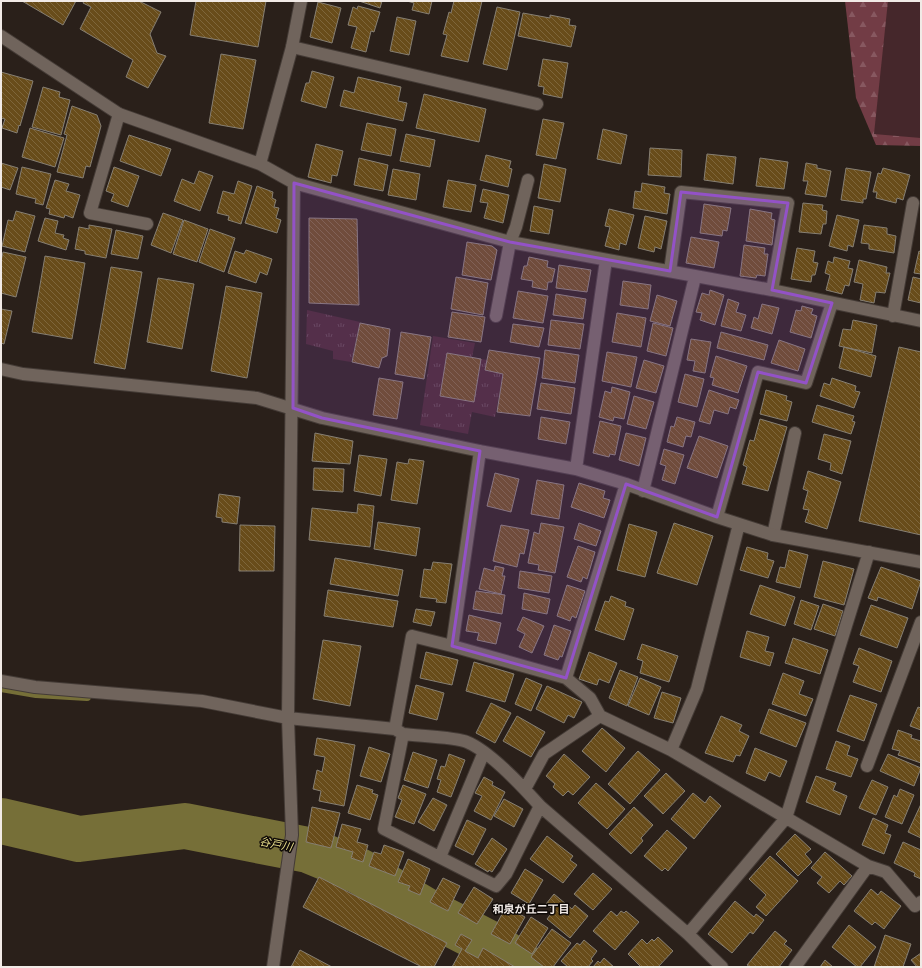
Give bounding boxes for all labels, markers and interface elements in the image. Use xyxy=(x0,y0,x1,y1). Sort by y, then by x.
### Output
water label: 谷戸川 xyxy=(258,833,295,854)
district label: 和泉が丘二丁目 xyxy=(493,901,570,916)

